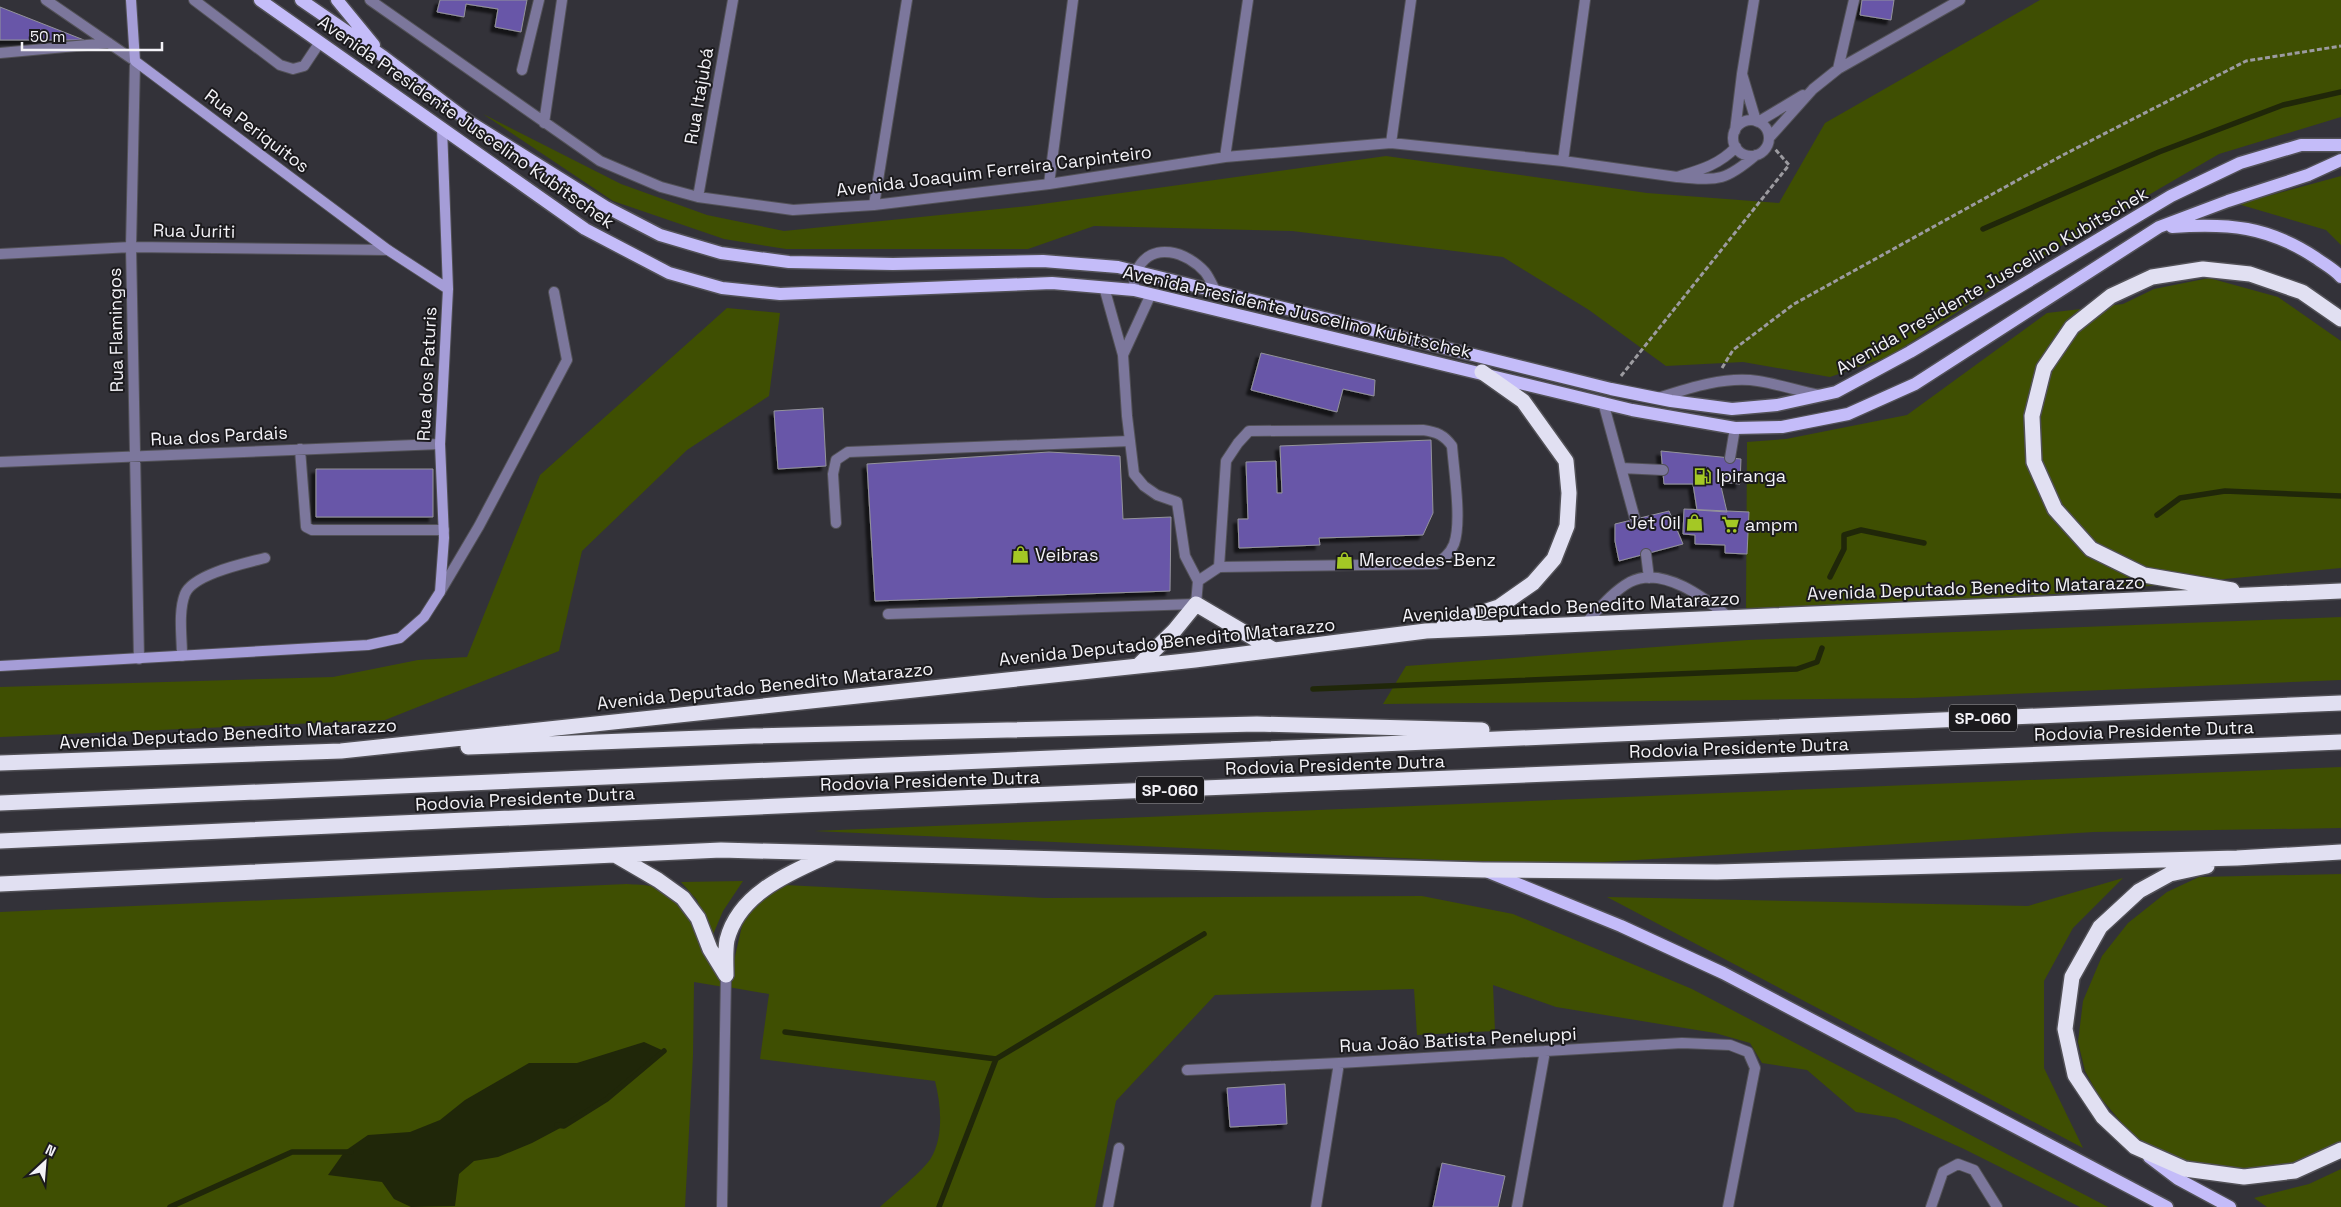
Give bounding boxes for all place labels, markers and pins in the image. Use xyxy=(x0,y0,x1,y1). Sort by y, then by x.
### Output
place label: Ipiranga xyxy=(1716,464,1786,487)
fuel station icon: Ipiranga xyxy=(1692,466,1712,486)
place label: Jet Oil xyxy=(1627,511,1681,534)
shop icon: Jet Oil xyxy=(1685,513,1705,533)
place label: ampm xyxy=(1745,513,1798,536)
supermarket icon: ampm xyxy=(1721,515,1741,535)
place label: Veibras xyxy=(1035,543,1098,566)
shop icon: Veibras xyxy=(1011,545,1031,565)
place label: Mercedes-Benz xyxy=(1359,548,1496,571)
shop icon: Mercedes-Benz xyxy=(1335,550,1355,570)

